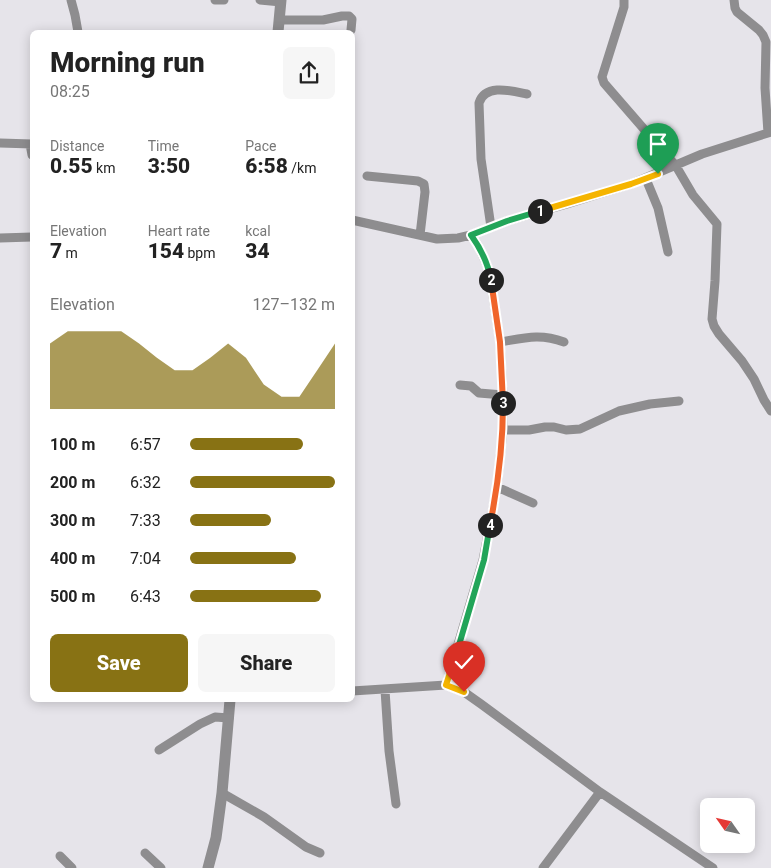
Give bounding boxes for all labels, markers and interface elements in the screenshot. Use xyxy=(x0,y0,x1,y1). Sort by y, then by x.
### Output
text: Morning run xyxy=(50,46,205,79)
button: share xyxy=(283,47,335,99)
text: 08:25 xyxy=(50,82,90,101)
pin xyxy=(637,123,679,174)
icon: arrive xyxy=(644,130,672,158)
text: Distance xyxy=(50,138,105,154)
text: Time xyxy=(148,138,179,154)
text: Pace xyxy=(245,138,276,154)
text: 0.55 xyxy=(50,154,93,178)
text: 3:50 xyxy=(148,154,190,178)
text: 6:58 xyxy=(245,154,288,178)
text: km xyxy=(93,160,115,176)
text: /km xyxy=(288,160,316,176)
pin: 1 xyxy=(528,198,552,224)
text: 1 xyxy=(536,203,545,219)
text: Elevation xyxy=(50,223,107,239)
text: Heart rate xyxy=(148,223,210,239)
text: kcal xyxy=(245,223,271,239)
text: 7 xyxy=(50,239,62,263)
text: 154 xyxy=(148,239,184,263)
text: 34 xyxy=(245,239,270,263)
text: m xyxy=(62,245,78,261)
text: bpm xyxy=(184,245,215,261)
pin: 2 xyxy=(478,268,504,292)
text: 2 xyxy=(487,272,496,288)
text: Elevation xyxy=(50,295,115,314)
text: 127–132 m xyxy=(253,295,335,314)
pin: 3 xyxy=(490,390,516,416)
text: 3 xyxy=(499,395,508,411)
text: 100 m xyxy=(50,435,95,454)
text: 6:57 xyxy=(130,435,161,454)
text: 200 m xyxy=(50,473,95,492)
text: 6:32 xyxy=(130,473,161,492)
text: 300 m xyxy=(50,511,95,530)
text: 7:33 xyxy=(130,511,161,530)
pin: 4 xyxy=(478,512,502,538)
text: 4 xyxy=(486,517,495,533)
text: 400 m xyxy=(50,549,95,568)
text: 7:04 xyxy=(130,549,161,568)
text: 500 m xyxy=(50,587,95,606)
text: 6:43 xyxy=(130,587,161,606)
button: Save xyxy=(50,634,188,692)
button: Share xyxy=(198,634,335,692)
pin xyxy=(443,641,485,692)
icon: check xyxy=(450,648,478,676)
north arrow xyxy=(700,798,755,852)
map controls xyxy=(700,798,755,853)

